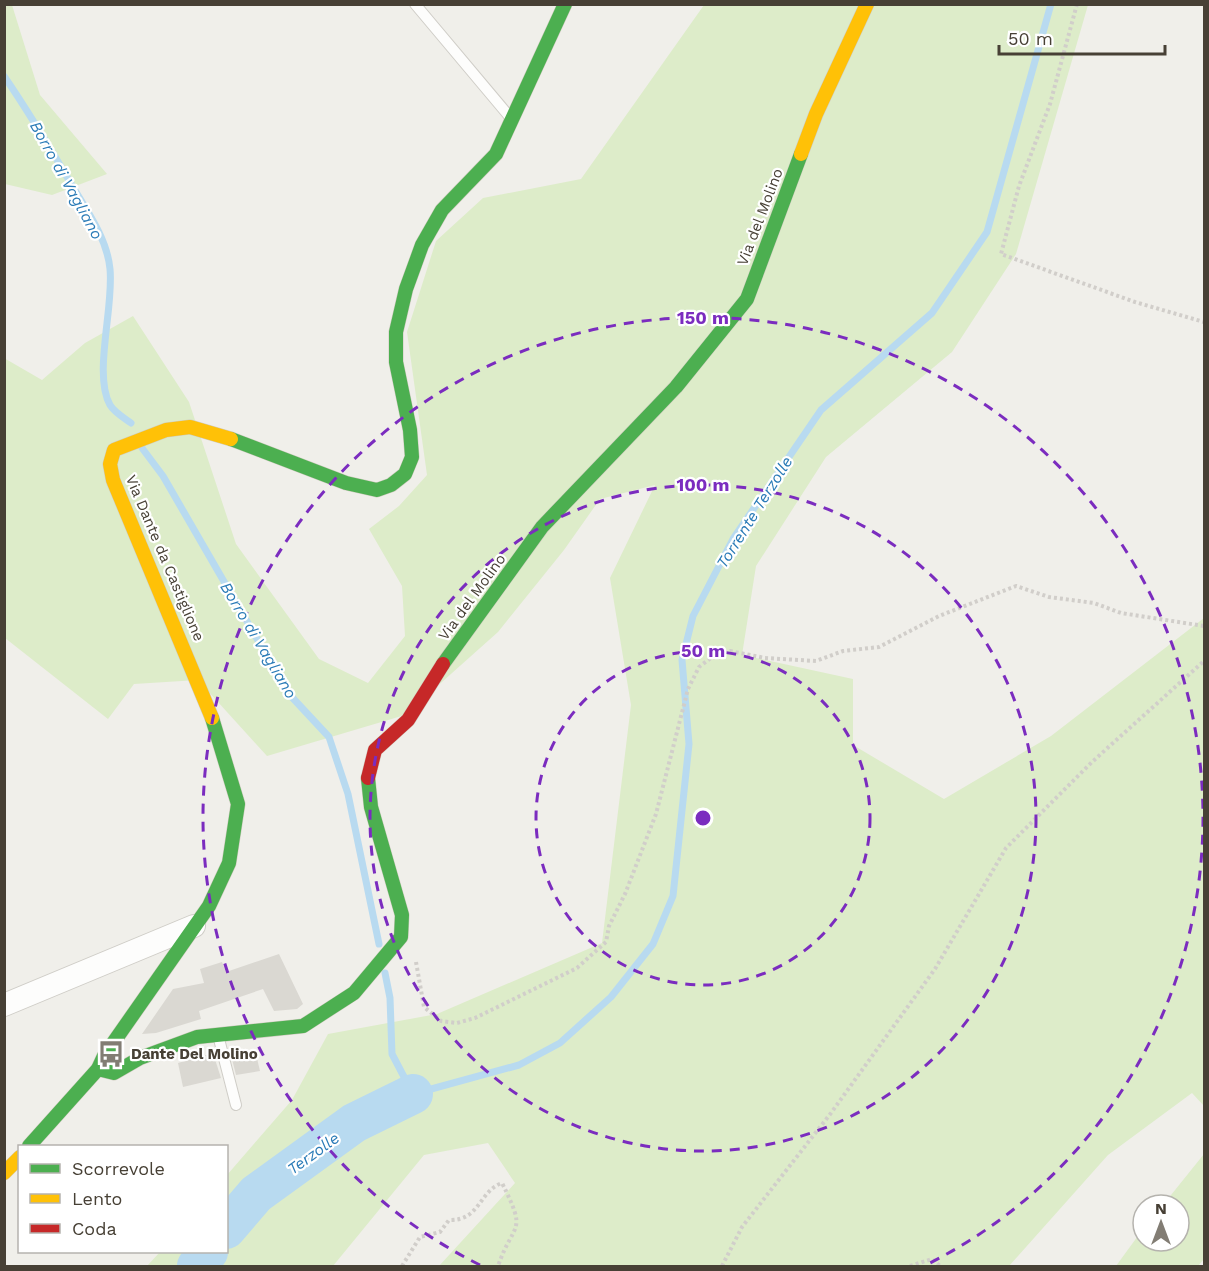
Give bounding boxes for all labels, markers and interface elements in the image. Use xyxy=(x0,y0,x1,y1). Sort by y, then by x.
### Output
scale bar xyxy=(999,18,1166,56)
text: 50 m xyxy=(1008,28,1053,49)
water label: Borro di Vagliano xyxy=(26,118,107,243)
street label: Via del Molino xyxy=(733,166,787,268)
text: 150 m xyxy=(677,307,729,328)
water label: Torrente Terzolle xyxy=(712,453,796,572)
street label: Via Dante da Castiglione xyxy=(122,472,208,644)
text: 100 m xyxy=(676,474,730,495)
street label: Via del Molino xyxy=(435,550,509,644)
water label: Borro di Vagliano xyxy=(216,579,301,702)
text: 50 m xyxy=(681,640,725,661)
centre of rings xyxy=(693,808,713,828)
bus stop icon: Dante Del Molino xyxy=(96,1039,126,1069)
place label: Dante Del Molino xyxy=(131,1045,258,1063)
water label: Terzolle xyxy=(284,1128,343,1179)
legend xyxy=(18,1145,228,1253)
text: Scorrevole xyxy=(72,1158,165,1179)
text: Lento xyxy=(72,1188,122,1209)
north arrow xyxy=(1131,1193,1191,1253)
text: N xyxy=(1155,1199,1167,1218)
text: Coda xyxy=(72,1218,117,1239)

